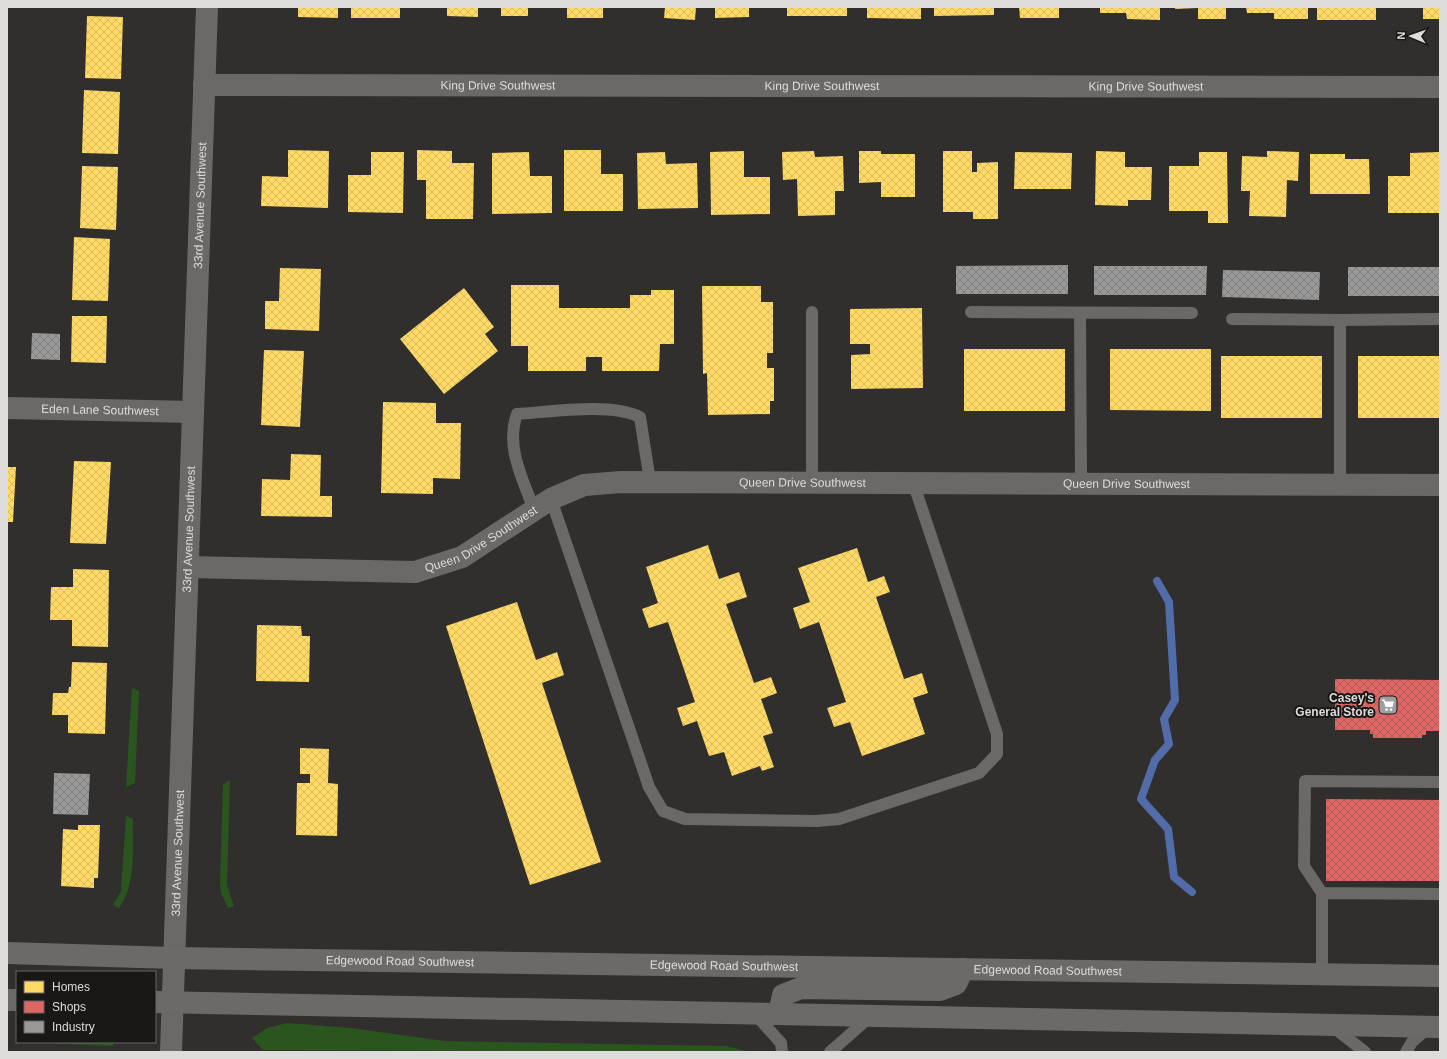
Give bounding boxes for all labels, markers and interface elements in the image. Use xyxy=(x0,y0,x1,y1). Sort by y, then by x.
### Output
north arrow xyxy=(1391,16,1431,56)
text: N xyxy=(1395,31,1407,40)
street label: King Drive Southwest xyxy=(441,78,556,93)
street label: King Drive Southwest xyxy=(765,79,880,93)
street label: King Drive Southwest xyxy=(1089,79,1204,94)
street label: 33rd Avenue Southwest xyxy=(191,141,209,269)
street label: Eden Lane Southwest xyxy=(41,402,160,418)
street label: 33rd Avenue Southwest xyxy=(180,465,198,593)
street label: Queen Drive Southwest xyxy=(739,475,867,490)
street label: Queen Drive Southwest xyxy=(1063,477,1191,491)
street label: Queen Drive Southwest xyxy=(423,503,540,575)
place label: Casey's General Store xyxy=(1295,691,1374,719)
supermarket icon: Casey's General Store xyxy=(1377,694,1399,716)
street label: 33rd Avenue Southwest xyxy=(169,789,187,917)
street label: Edgewood Road Southwest xyxy=(326,953,475,969)
street label: Edgewood Road Southwest xyxy=(650,958,799,974)
street label: Edgewood Road Southwest xyxy=(974,962,1123,978)
legend xyxy=(16,971,156,1043)
text: Homes xyxy=(52,980,90,994)
text: Shops xyxy=(52,1000,86,1014)
text: Industry xyxy=(52,1020,95,1034)

